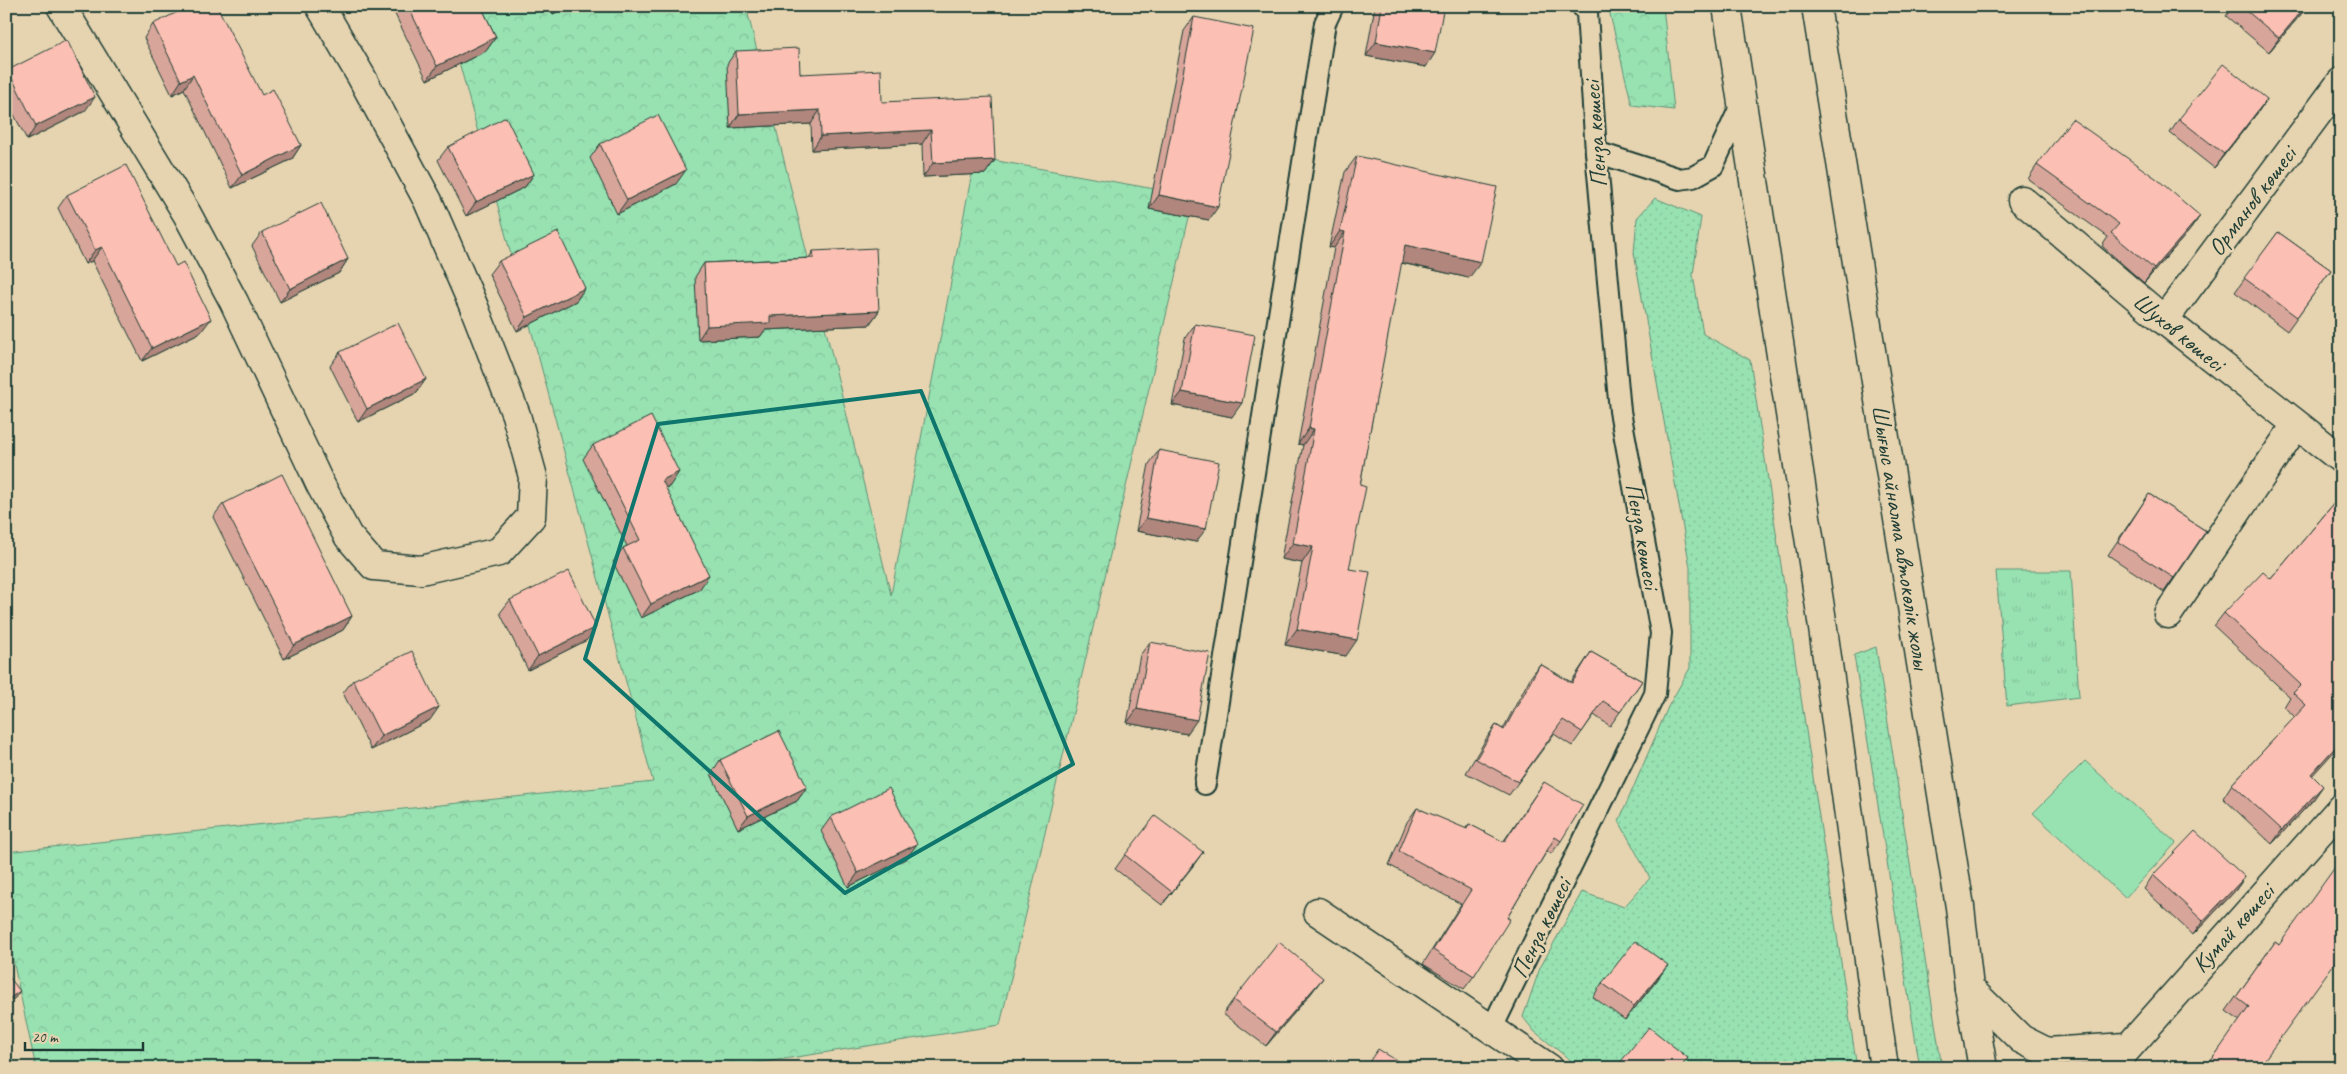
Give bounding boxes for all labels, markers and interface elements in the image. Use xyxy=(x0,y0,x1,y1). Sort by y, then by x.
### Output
street label: Пенза көшесі xyxy=(1576,77,1614,188)
street label: Орманов көшесі xyxy=(2201,138,2304,262)
street label: Шухов көшесі xyxy=(2127,286,2233,380)
street label: Шығыс айналма автокөлік жолы xyxy=(1865,403,1937,674)
street label: Пенза көшесі xyxy=(1619,481,1668,594)
street label: Пенза көшесі xyxy=(1504,871,1579,983)
street label: Кумай көшесі xyxy=(2185,875,2282,979)
scale bar xyxy=(25,1019,142,1051)
text: 20 m xyxy=(32,1028,59,1047)

